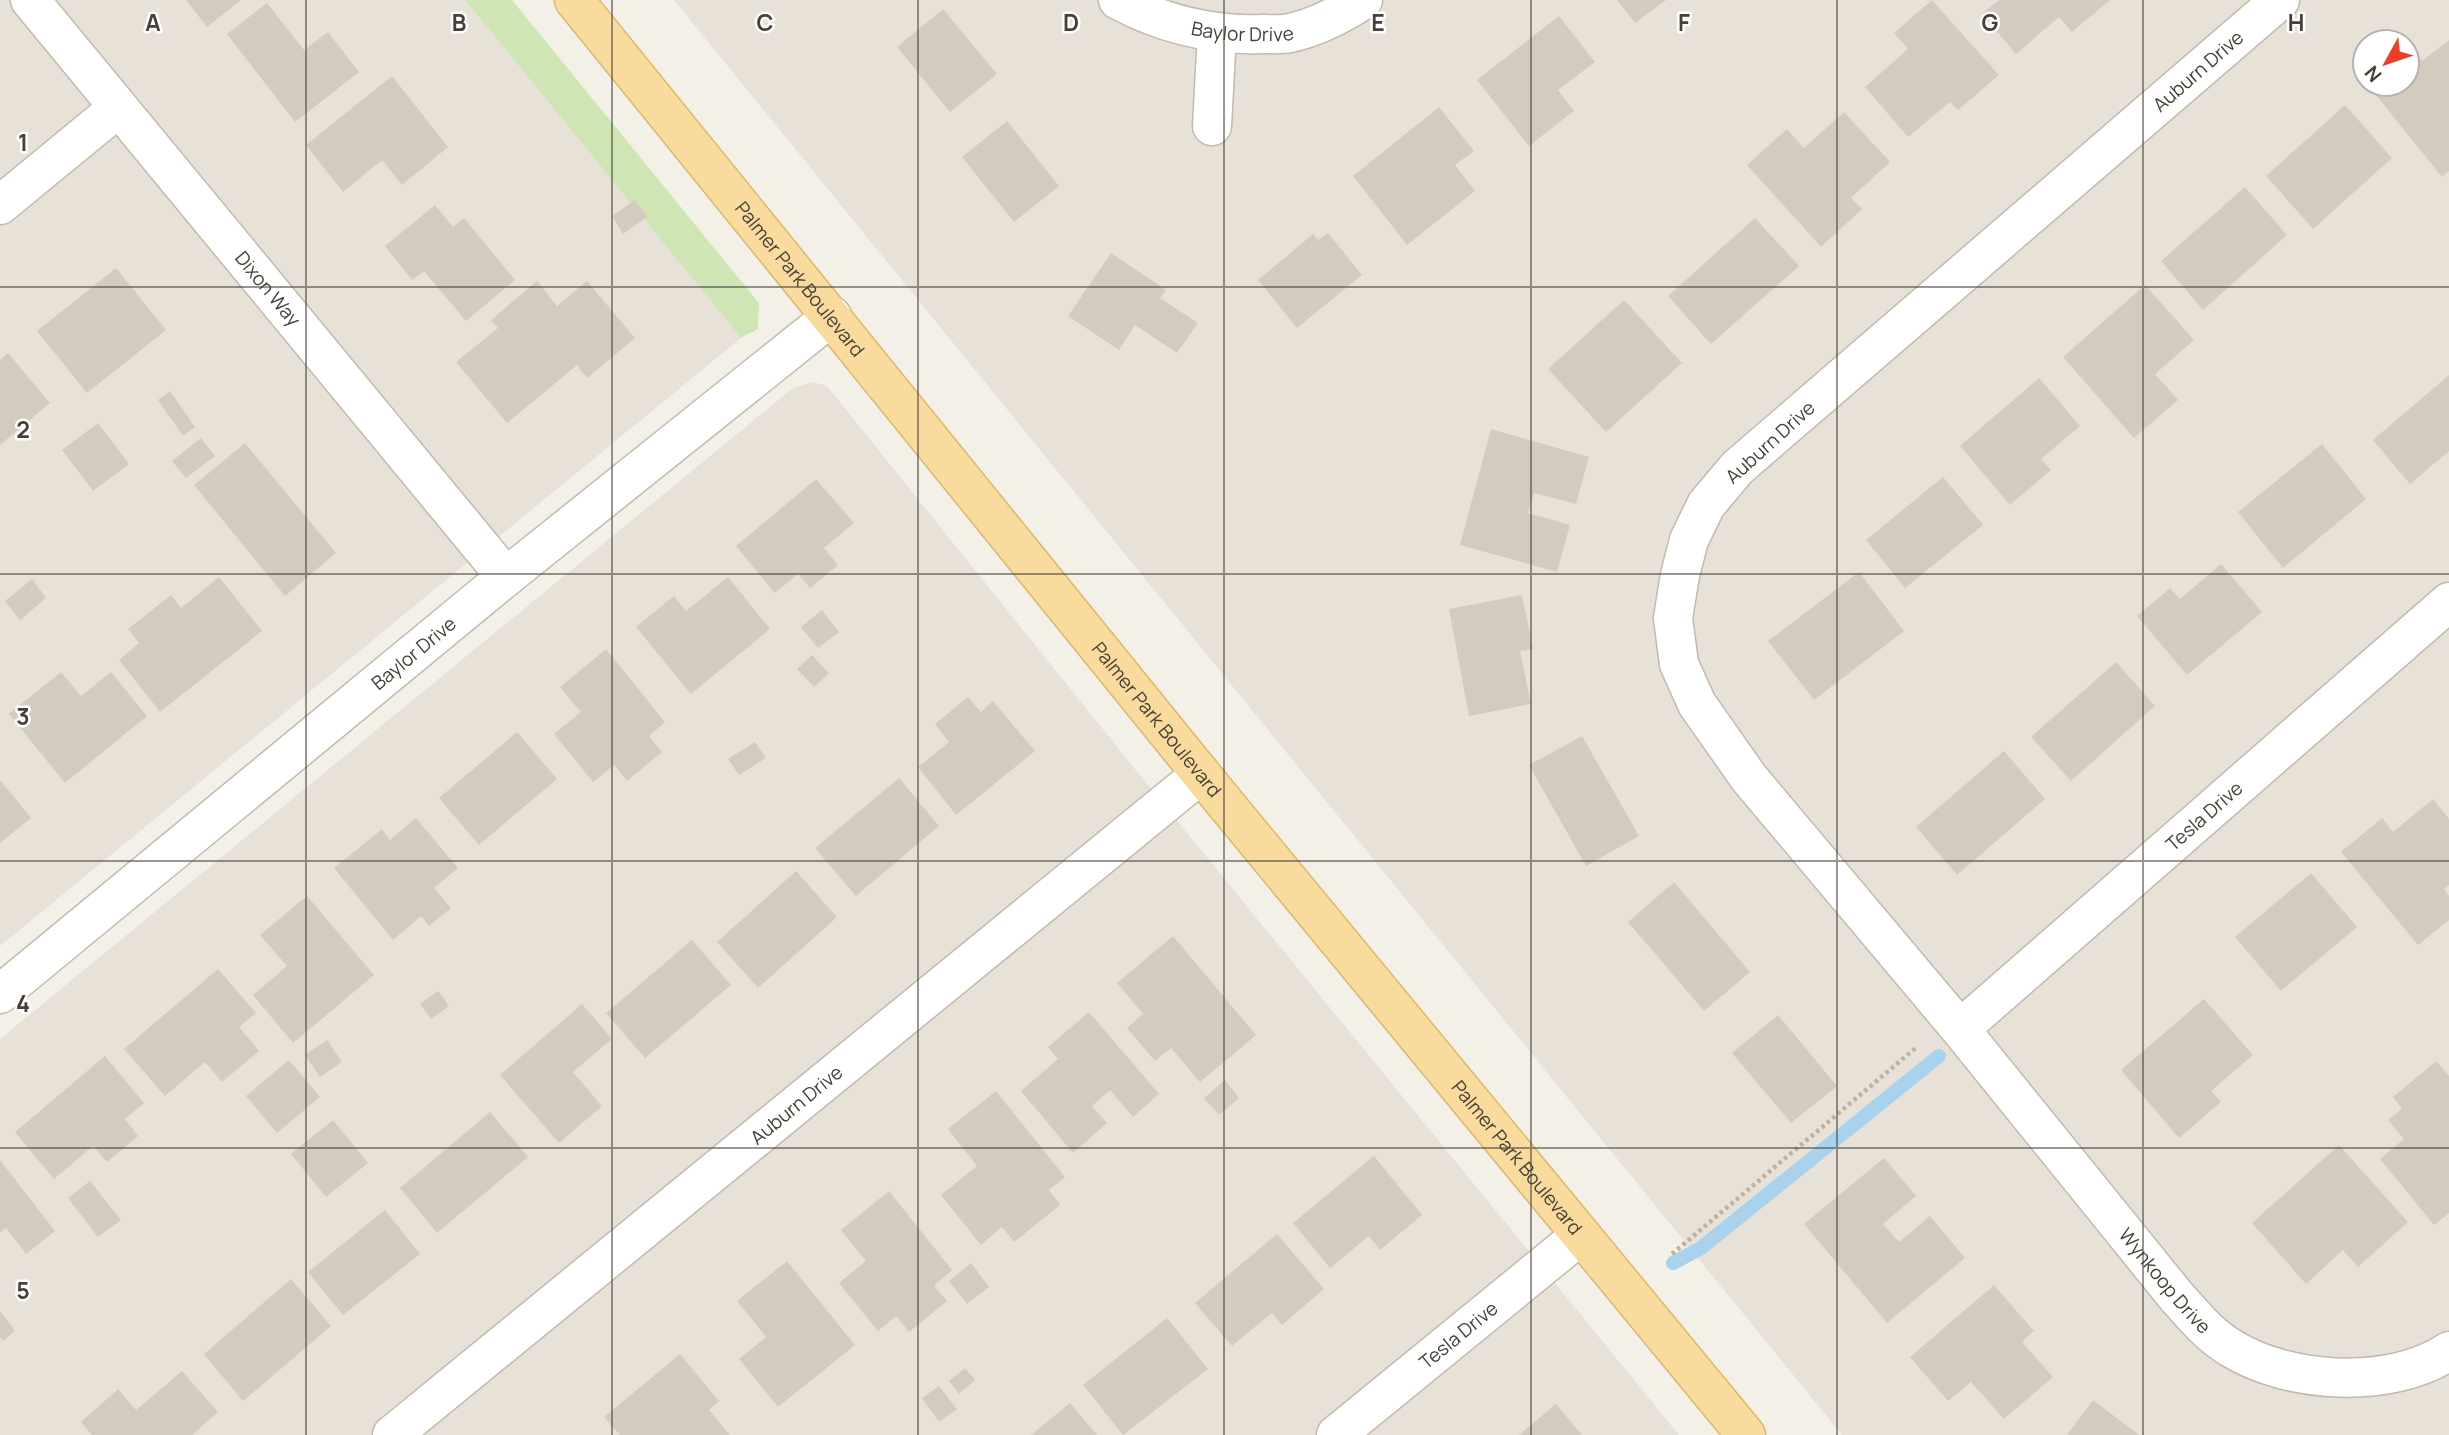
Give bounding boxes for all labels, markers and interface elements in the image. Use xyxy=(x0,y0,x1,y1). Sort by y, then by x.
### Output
text: A xyxy=(145,6,161,38)
text: B xyxy=(452,6,466,38)
text: C xyxy=(757,6,774,38)
text: D xyxy=(1063,6,1079,38)
text: E xyxy=(1371,6,1385,38)
text: F xyxy=(1678,6,1690,38)
text: G xyxy=(1982,6,1999,38)
text: H xyxy=(2288,6,2304,38)
street label: Baylor Drive xyxy=(1189,15,1296,47)
street label: Auburn Drive xyxy=(2147,24,2249,118)
north arrow xyxy=(2351,28,2421,98)
text: N xyxy=(2359,60,2387,88)
text: 1 xyxy=(18,126,28,158)
street label: Palmer Park Boulevard xyxy=(729,196,871,362)
street label: Dixon Way xyxy=(229,245,307,332)
street label: Auburn Drive xyxy=(1720,395,1820,489)
text: 2 xyxy=(16,413,30,445)
street label: Baylor Drive xyxy=(366,610,461,696)
street label: Palmer Park Boulevard xyxy=(1086,637,1228,802)
text: 3 xyxy=(16,700,30,732)
street label: Tesla Drive xyxy=(2160,775,2248,857)
text: 4 xyxy=(16,987,30,1019)
street label: Auburn Drive xyxy=(745,1059,848,1150)
street label: Palmer Park Boulevard xyxy=(1446,1075,1588,1240)
street label: Wynkoop Drive xyxy=(2113,1223,2217,1339)
text: 5 xyxy=(16,1274,30,1306)
street label: Tesla Drive xyxy=(1414,1295,1503,1375)

